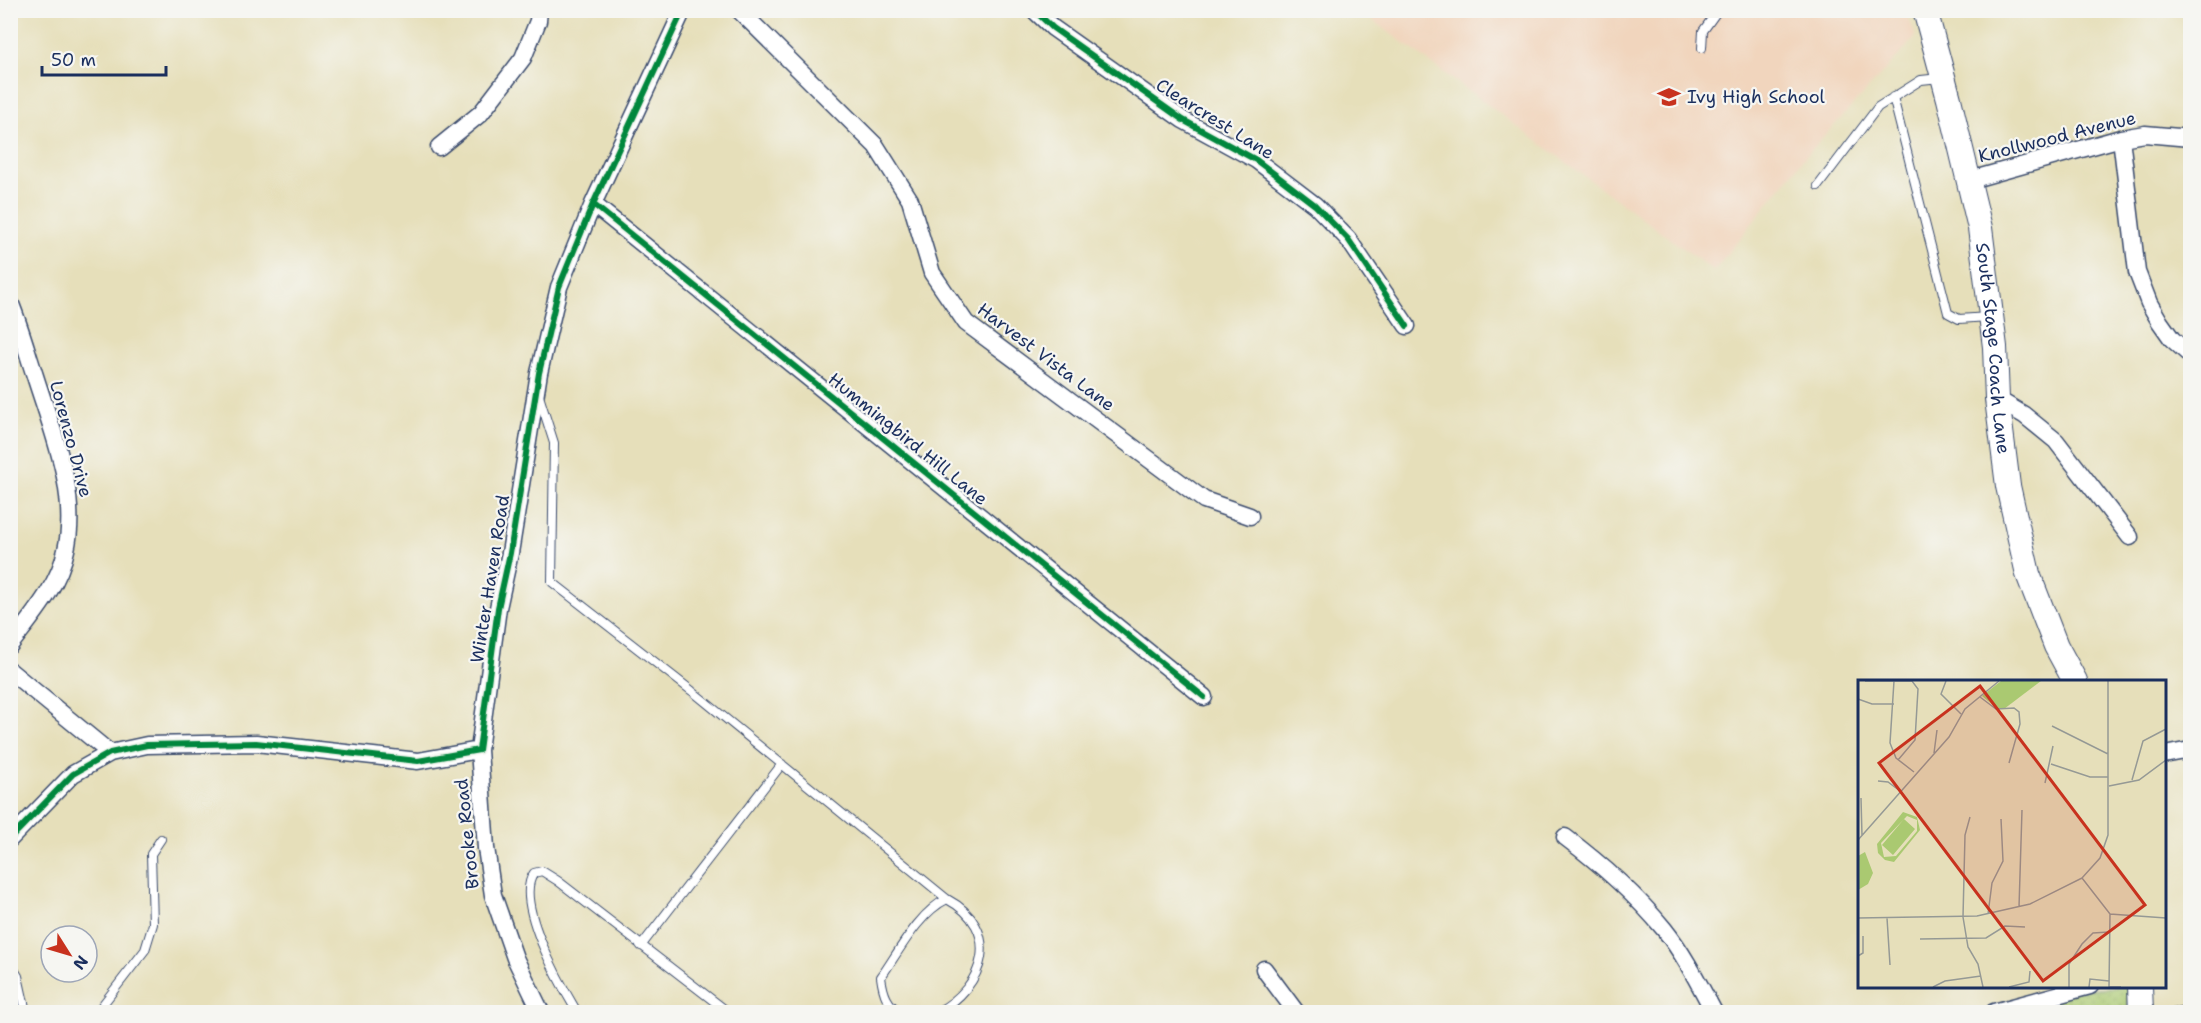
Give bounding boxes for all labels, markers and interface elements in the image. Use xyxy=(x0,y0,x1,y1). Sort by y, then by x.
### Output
scale bar xyxy=(42,39,166,77)
text: 50 m xyxy=(51,48,96,72)
street label: Clearcrest Lane xyxy=(1151,73,1279,165)
school or university icon: Ivy High School xyxy=(1656,84,1682,110)
place label: Ivy High School xyxy=(1687,85,1826,109)
street label: Knollwood Avenue xyxy=(1976,106,2138,168)
street label: South Stage Coach Lane xyxy=(1970,241,2016,455)
street label: Harvest Vista Lane xyxy=(972,297,1120,417)
street label: Hummingbird Hill Lane xyxy=(823,367,993,511)
street label: Lorenzo Drive xyxy=(44,378,98,500)
street label: Winter Haven Road xyxy=(465,493,515,665)
inset map xyxy=(1858,680,2165,987)
street label: Brooke Road xyxy=(449,778,485,890)
north arrow xyxy=(39,924,99,984)
text: N xyxy=(68,951,93,974)

